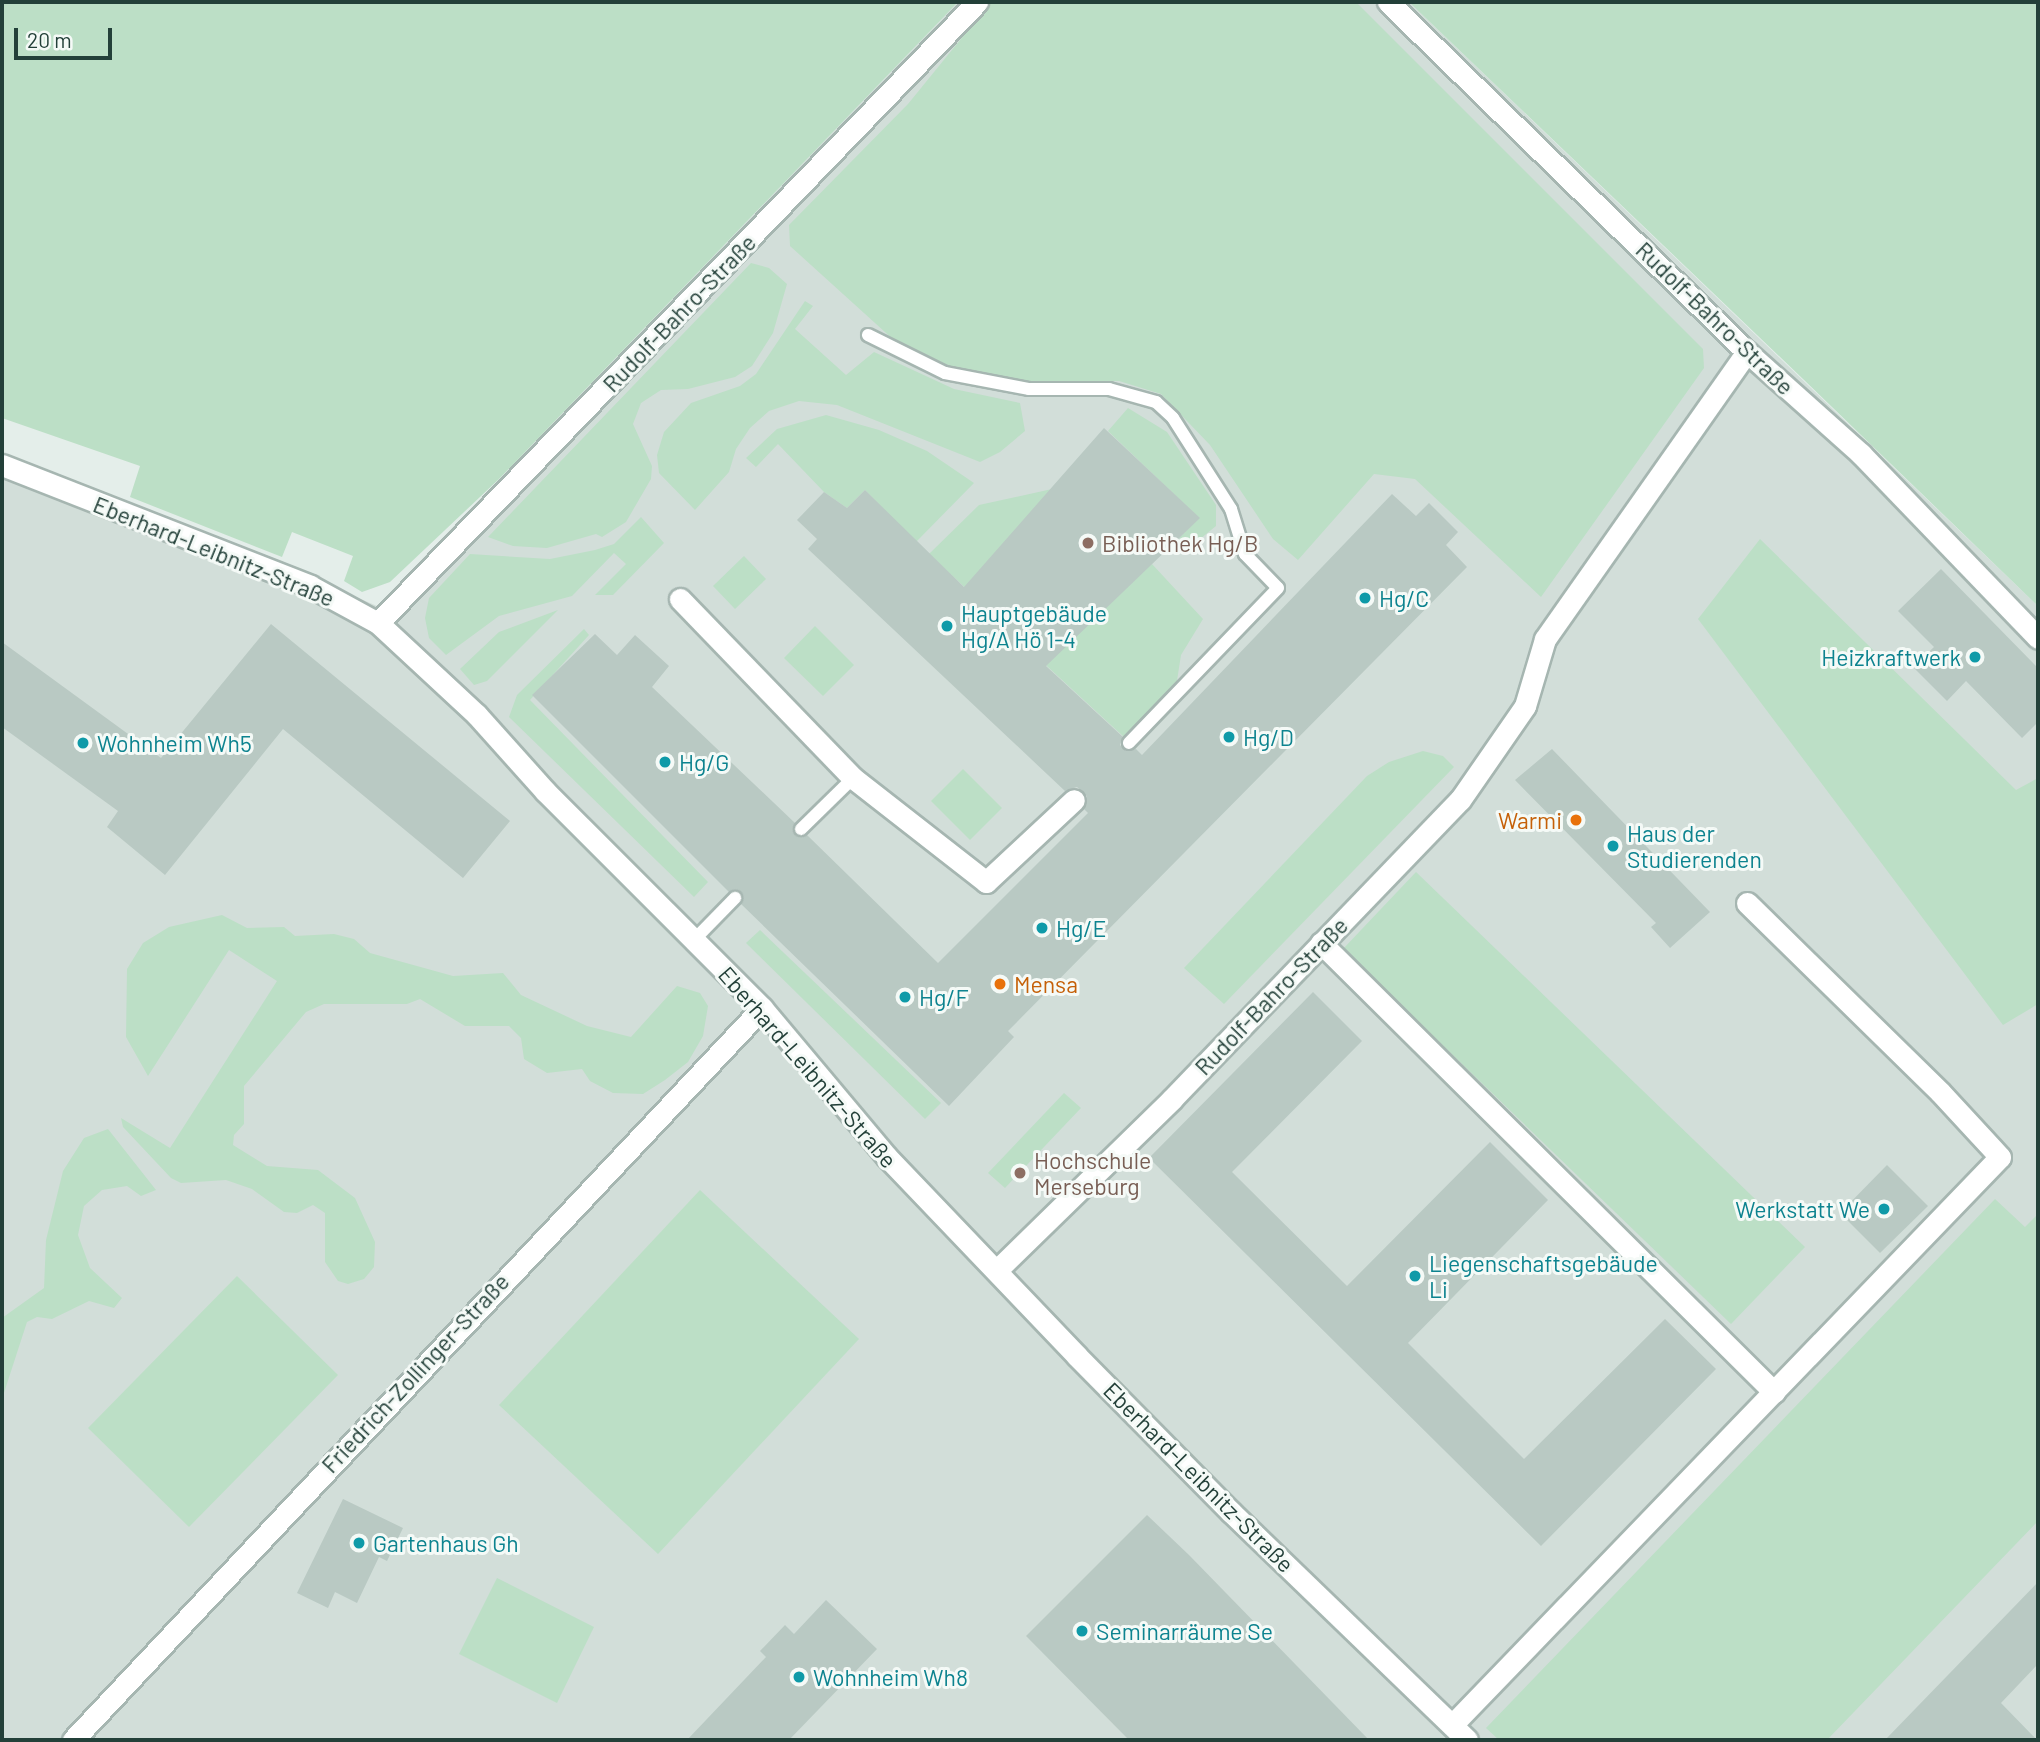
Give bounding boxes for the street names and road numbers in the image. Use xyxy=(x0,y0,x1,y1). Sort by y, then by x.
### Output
street label: Rudolf-Bahro-Straße xyxy=(597,229,761,397)
street label: Rudolf-Bahro-Straße xyxy=(1631,236,1799,400)
street label: Eberhard-Leibnitz-Straße xyxy=(89,490,339,612)
street label: Rudolf-Bahro-Straße xyxy=(1189,912,1353,1080)
street label: Eberhard-Leibnitz-Straße xyxy=(713,961,903,1173)
street label: Friedrich-Zollinger-Straße xyxy=(316,1268,514,1478)
street label: Eberhard-Leibnitz-Straße xyxy=(1098,1376,1300,1578)

